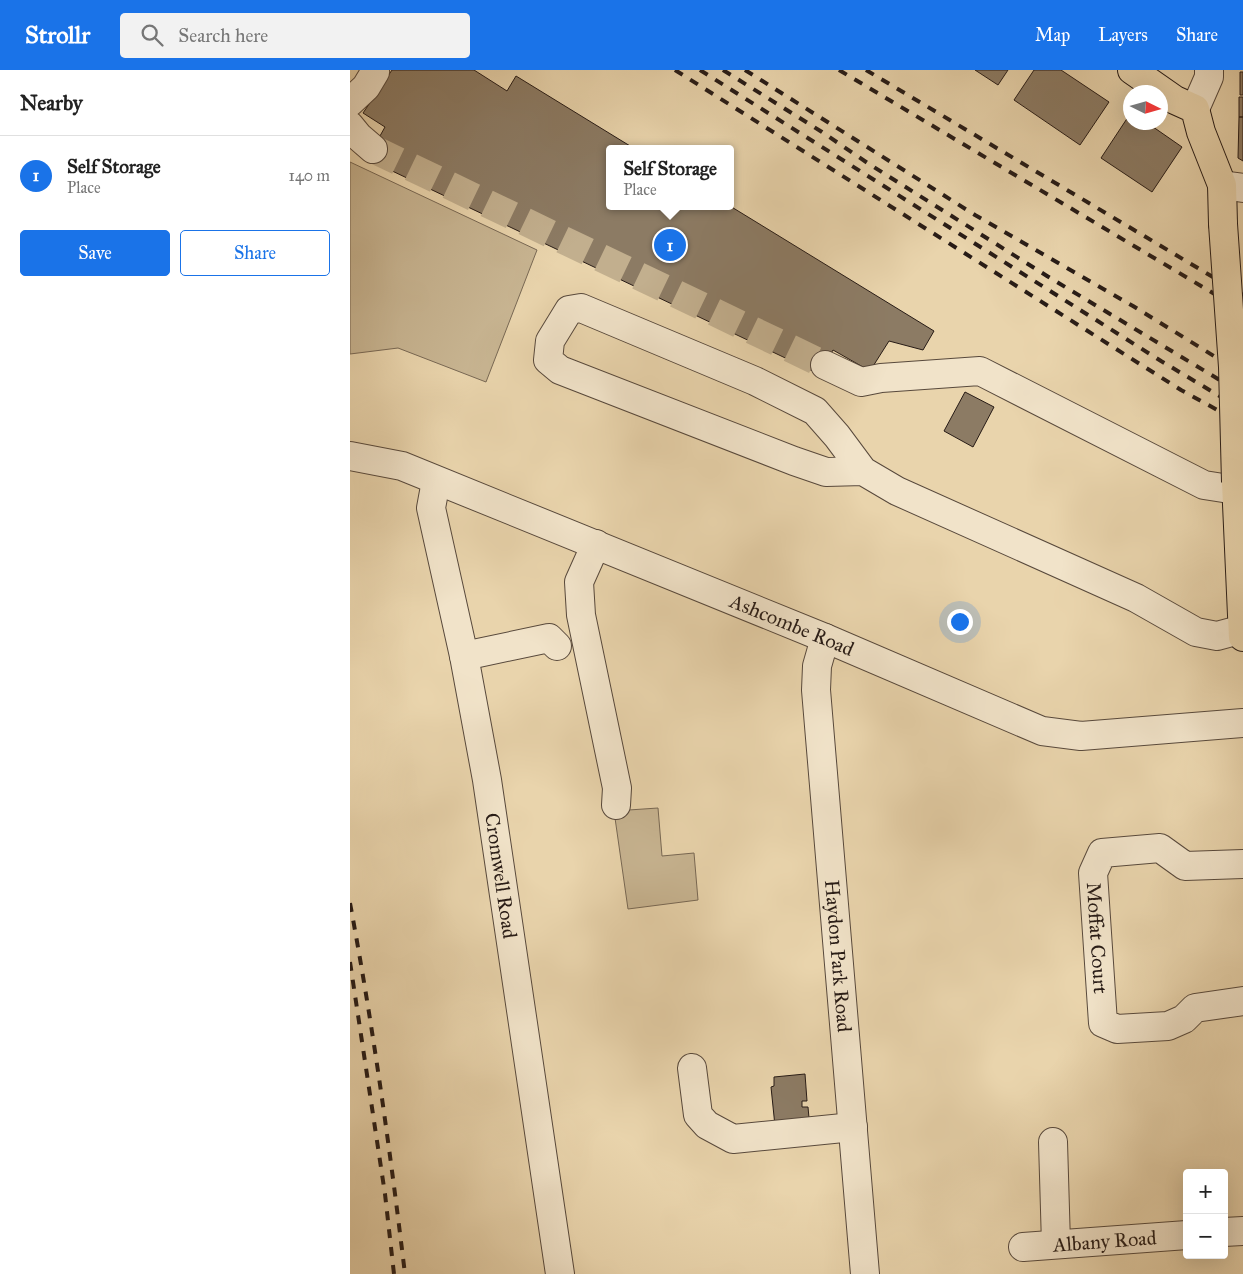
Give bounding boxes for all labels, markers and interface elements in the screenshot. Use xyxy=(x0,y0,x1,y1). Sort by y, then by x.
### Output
search box xyxy=(120,13,470,58)
text: Strollr xyxy=(25,20,90,50)
icon: search xyxy=(138,21,166,49)
text: Search here xyxy=(178,24,268,47)
text: Map xyxy=(1035,24,1070,46)
text: Layers xyxy=(1098,24,1148,46)
text: Share xyxy=(1176,24,1218,46)
north arrow xyxy=(1123,85,1168,130)
text: Nearby xyxy=(20,90,83,116)
popup xyxy=(606,145,734,210)
text: Self Storage xyxy=(67,155,161,178)
text: Self Storage xyxy=(623,157,717,180)
text: 1 xyxy=(33,166,39,185)
text: 140 m xyxy=(289,166,330,185)
text: Place xyxy=(67,178,101,197)
text: Place xyxy=(623,180,657,199)
pin: 1 xyxy=(654,226,686,264)
button: Save xyxy=(20,230,170,276)
button: Share xyxy=(180,230,330,276)
street label: Ashcombe Road xyxy=(725,588,858,661)
your location xyxy=(947,609,973,635)
street label: Cromwell Road xyxy=(480,811,522,940)
street label: Haydon Park Road xyxy=(820,879,857,1033)
street label: Moffat Court xyxy=(1082,881,1113,994)
map controls xyxy=(1183,1169,1228,1259)
button: + xyxy=(1183,1169,1228,1214)
button: − xyxy=(1183,1214,1228,1259)
street label: Albany Road xyxy=(1051,1225,1157,1257)

